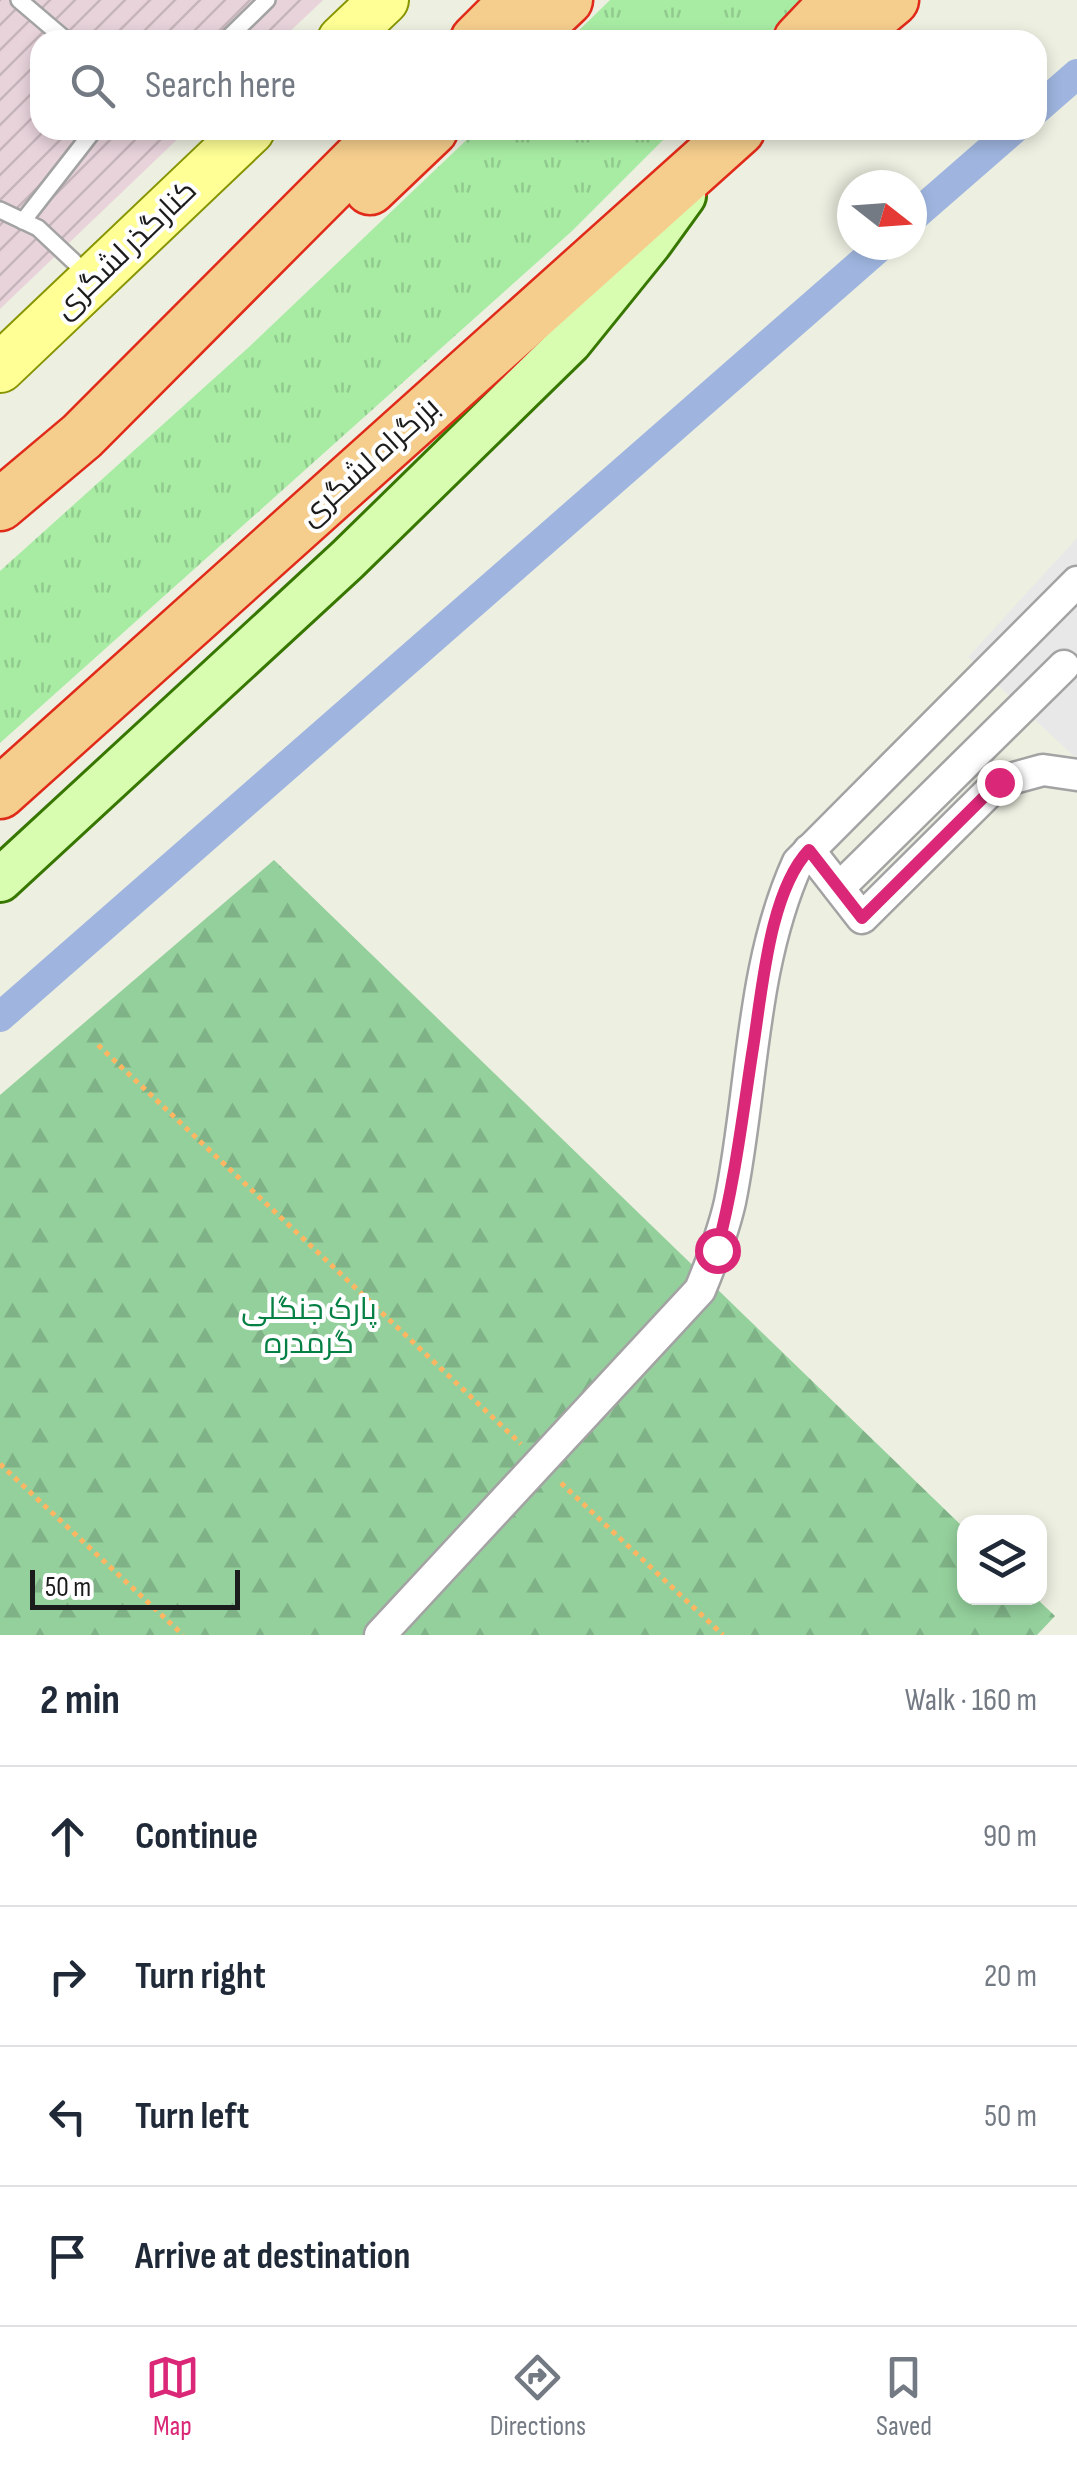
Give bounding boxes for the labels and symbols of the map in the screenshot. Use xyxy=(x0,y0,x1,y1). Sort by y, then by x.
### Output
north arrow xyxy=(837,170,927,260)
street label: کنارگذر لشگری xyxy=(47,173,205,327)
street label: بزرگراه لشگری xyxy=(292,390,447,534)
route end xyxy=(977,760,1023,806)
route start xyxy=(695,1228,741,1274)
park label: پارک جنگلی گرمدره xyxy=(241,1292,377,1362)
scale bar xyxy=(30,1565,240,1610)

